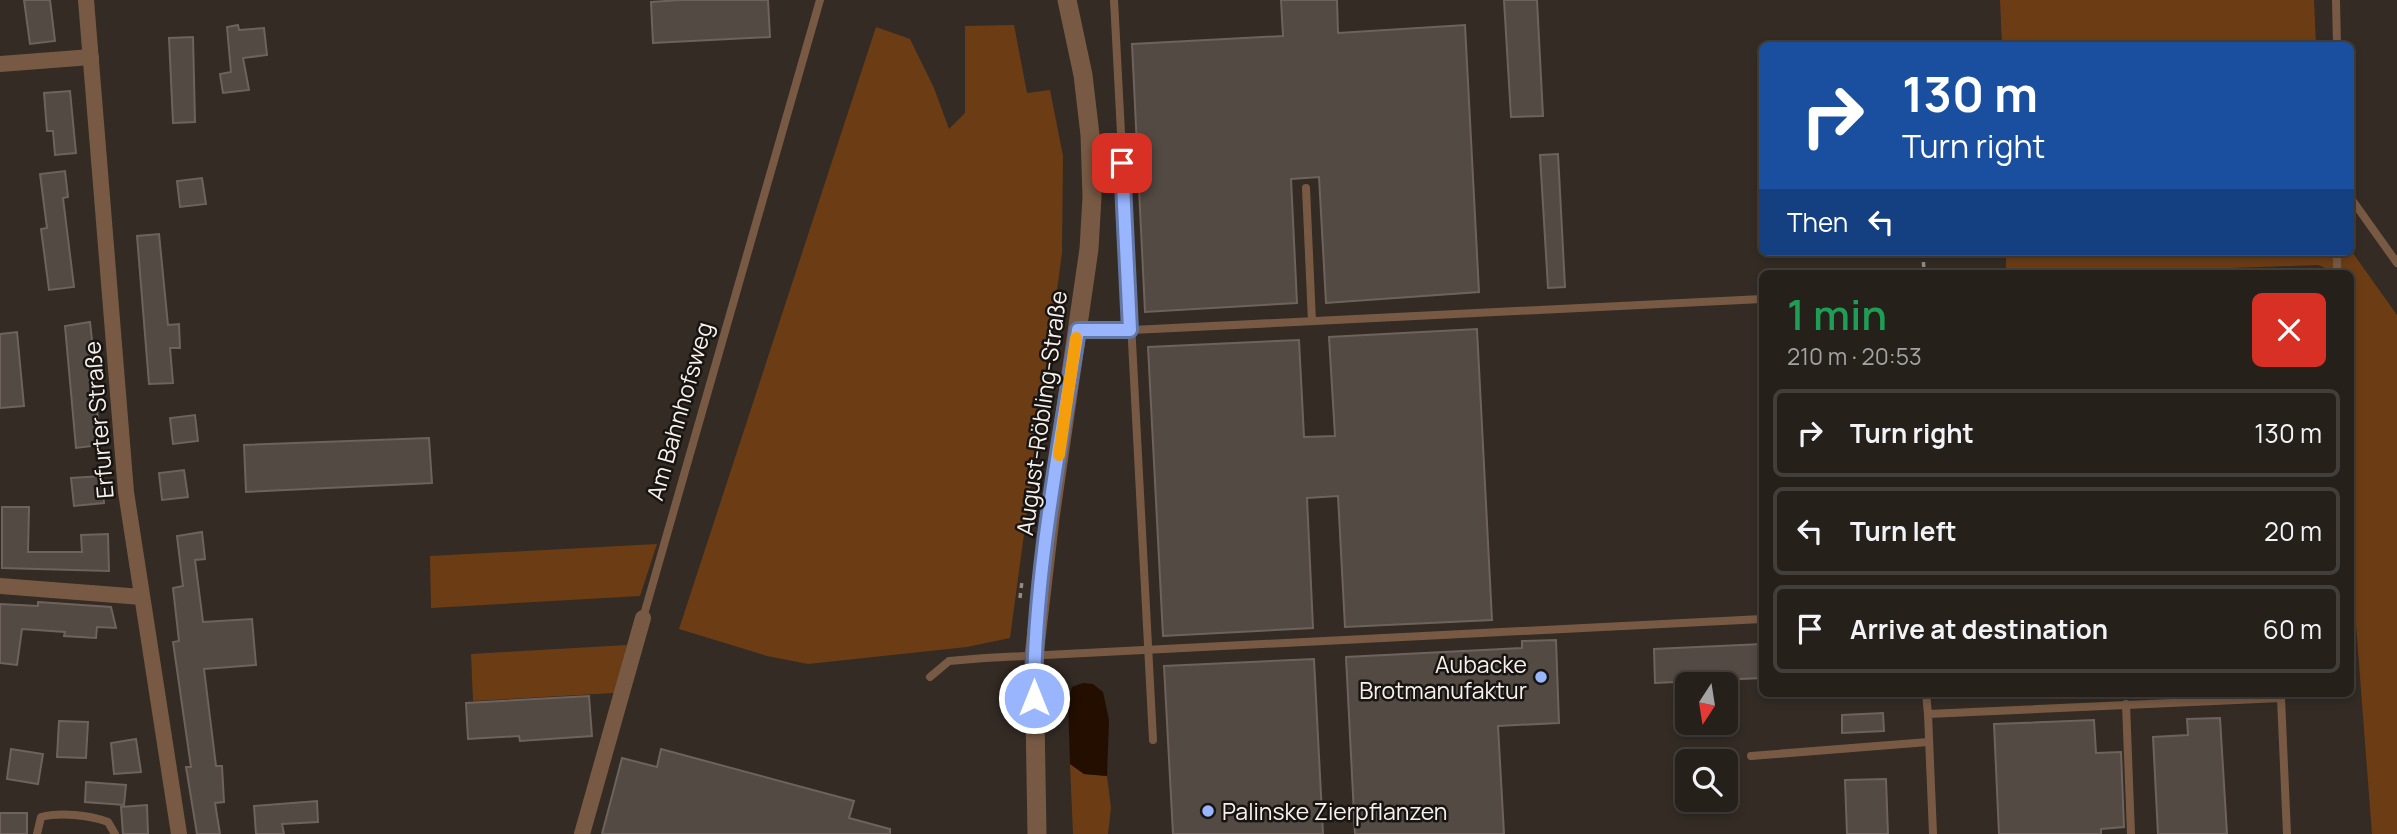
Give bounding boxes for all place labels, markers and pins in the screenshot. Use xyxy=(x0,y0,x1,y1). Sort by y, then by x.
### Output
pin xyxy=(1092,133,1152,193)
place label: Aubacke Brotmanufaktur xyxy=(1359,648,1527,706)
marker: Aubacke Brotmanufaktur xyxy=(1533,669,1549,685)
place label: Palinske Zierpflanzen xyxy=(1222,795,1448,827)
marker: Palinske Zierpflanzen xyxy=(1200,803,1216,819)

